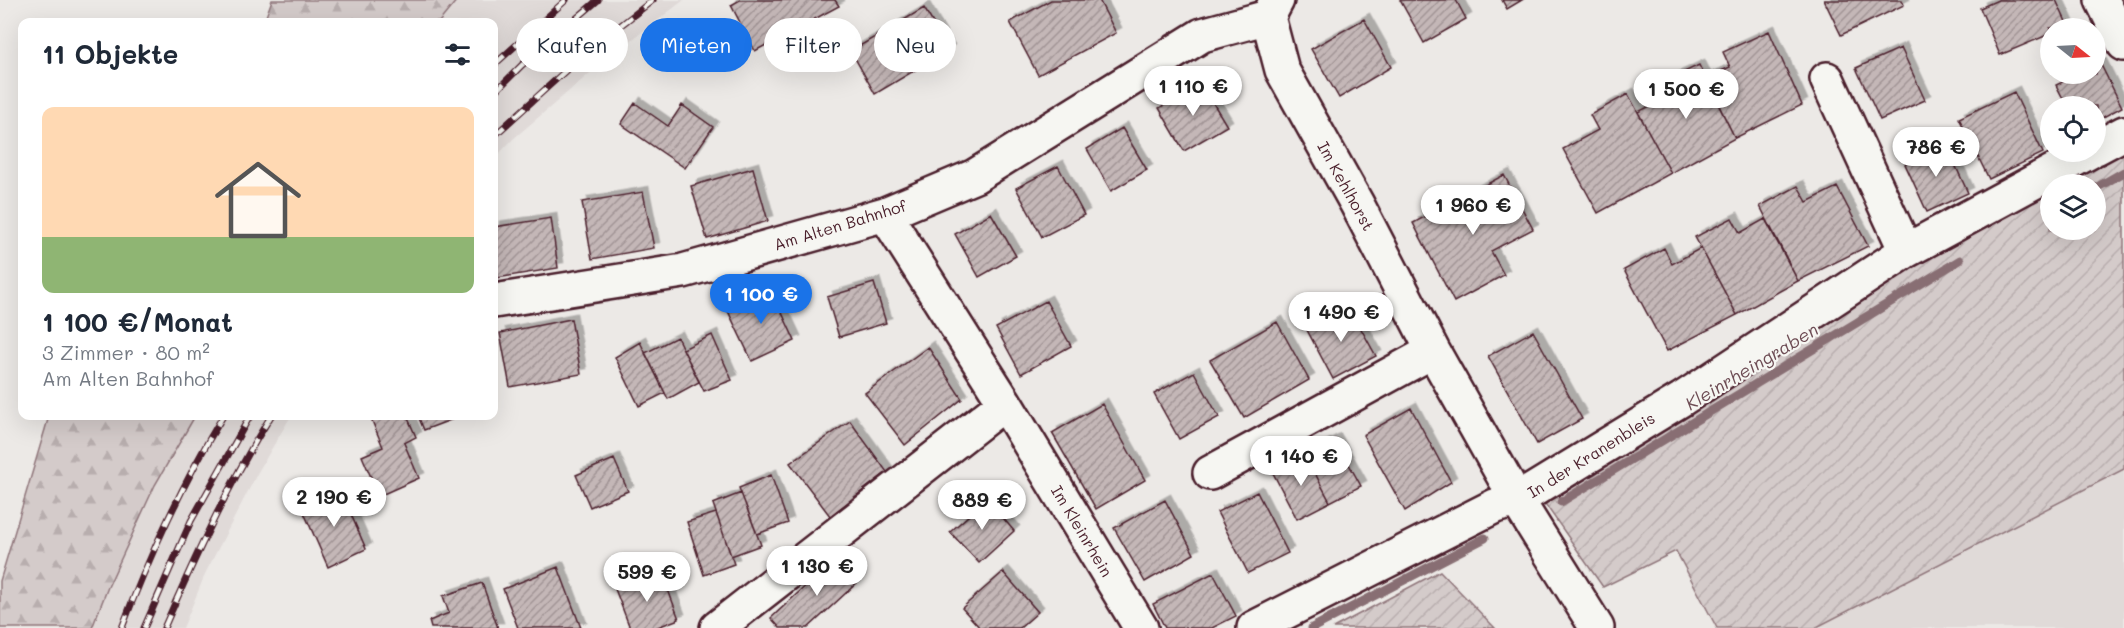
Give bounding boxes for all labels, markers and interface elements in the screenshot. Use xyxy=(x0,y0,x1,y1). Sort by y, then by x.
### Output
chip: Kaufen xyxy=(516,18,628,72)
chip: Mieten xyxy=(640,18,752,72)
chip: Filter xyxy=(764,18,862,72)
chip: Neu xyxy=(874,18,956,72)
north arrow xyxy=(2040,18,2106,84)
map controls xyxy=(2040,18,2106,240)
text: 11 Objekte xyxy=(42,37,178,71)
icon: filters xyxy=(441,38,474,71)
pin: 1 110 € xyxy=(1138,66,1248,117)
pin: 1 500 € xyxy=(1631,69,1741,120)
text: 1 110 € xyxy=(1158,72,1228,98)
text: 1 500 € xyxy=(1648,75,1724,101)
button: locate xyxy=(2040,96,2106,162)
pin: 786 € xyxy=(1894,127,1978,178)
text: 786 € xyxy=(1906,133,1966,159)
street label: Im Kehlhorst xyxy=(1313,137,1380,234)
icon: home xyxy=(204,146,312,254)
button: layers xyxy=(2040,174,2106,240)
pin: 1 960 € xyxy=(1418,185,1528,236)
text: 1 960 € xyxy=(1435,191,1511,217)
street label: Am Alten Bahnhof xyxy=(771,194,909,255)
pin: 1 100 € xyxy=(706,274,816,325)
text: 1 100 € xyxy=(724,280,798,306)
pin: 1 490 € xyxy=(1286,292,1396,343)
text: 1 490 € xyxy=(1302,298,1380,324)
text: 1 100 €/Monat xyxy=(42,305,233,339)
water label: Kleinrheingraben xyxy=(1681,317,1822,415)
text: 3 Zimmer · 80 m² xyxy=(42,339,210,365)
text: Am Alten Bahnhof xyxy=(42,365,214,391)
street label: In der Kranenbleis xyxy=(1523,407,1658,502)
pin: 1 140 € xyxy=(1246,436,1356,487)
text: 1 140 € xyxy=(1264,442,1338,468)
pin: 2 190 € xyxy=(279,477,389,528)
pin: 889 € xyxy=(940,480,1024,531)
street label: Im Kleinrhein xyxy=(1047,481,1118,580)
text: 2 190 € xyxy=(296,483,372,509)
text: 889 € xyxy=(952,486,1012,512)
pin: 1 130 € xyxy=(762,546,872,597)
pin: 599 € xyxy=(605,552,689,603)
text: 1 130 € xyxy=(780,552,854,578)
text: 599 € xyxy=(617,558,677,584)

